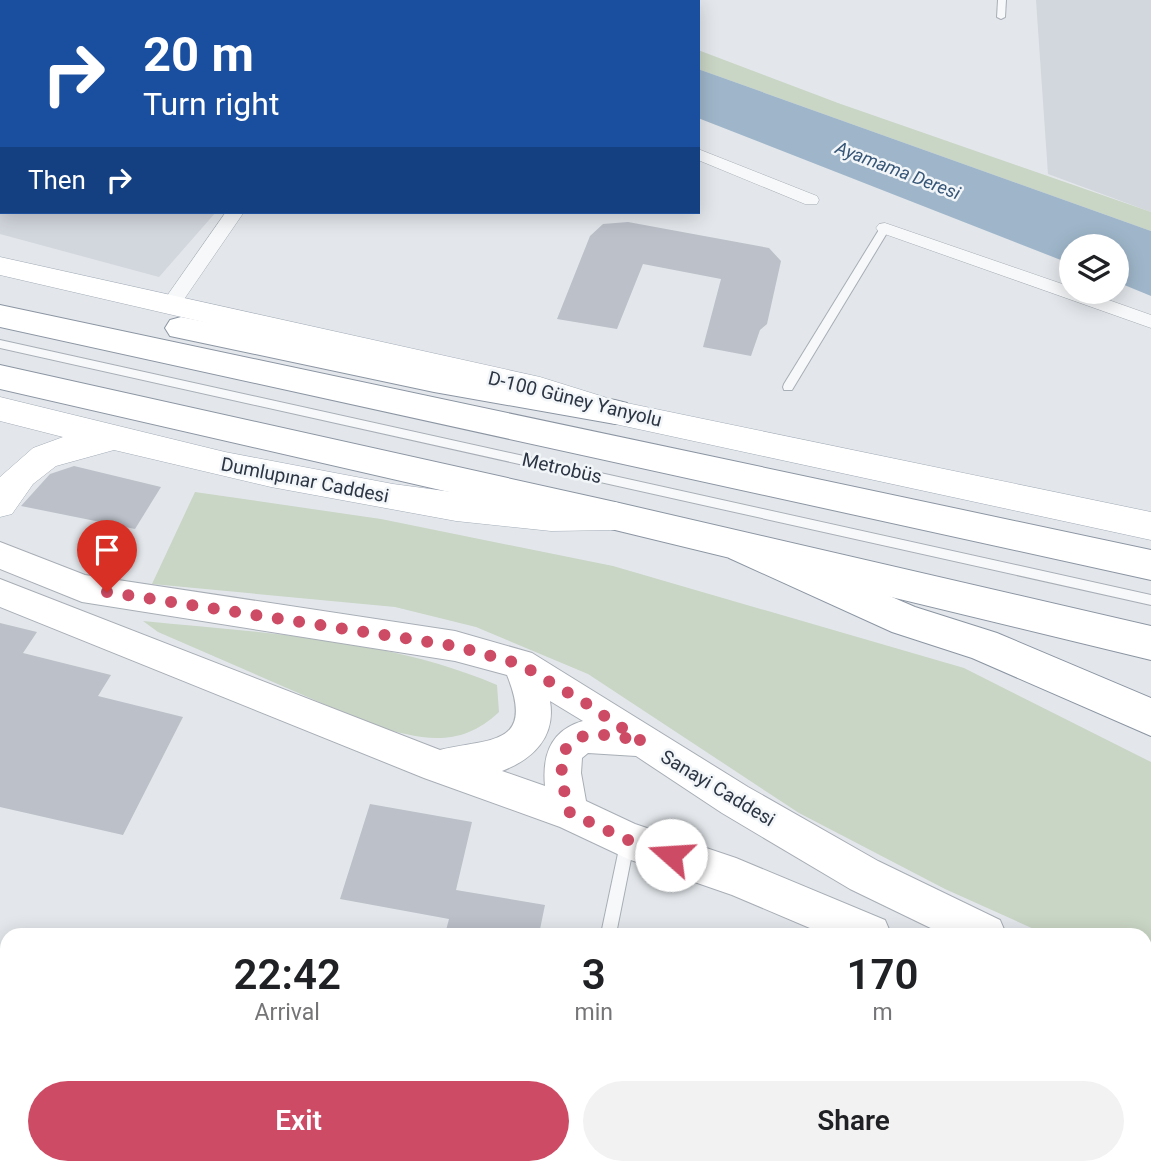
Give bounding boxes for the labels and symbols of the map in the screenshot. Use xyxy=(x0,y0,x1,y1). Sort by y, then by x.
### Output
water label: Ayamama Deresi xyxy=(832,136,964,204)
street label: D-100 Güney Yanyolu xyxy=(486,366,664,432)
street label: Metrobüs xyxy=(520,448,604,488)
street label: Dumlupınar Caddesi xyxy=(219,452,391,508)
pin xyxy=(77,520,137,592)
street label: Sanayi Caddesi xyxy=(657,745,779,831)
position arrow xyxy=(634,818,708,892)

